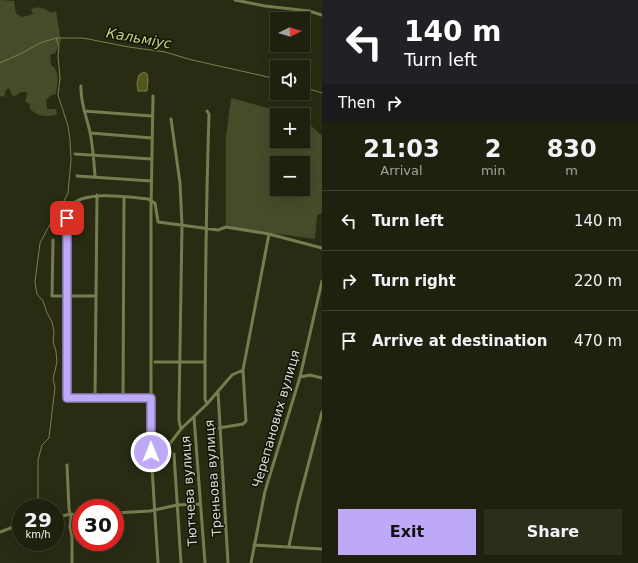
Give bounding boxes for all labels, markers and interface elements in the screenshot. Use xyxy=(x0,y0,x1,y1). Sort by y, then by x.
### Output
north arrow xyxy=(270,12,310,52)
map controls xyxy=(270,12,310,196)
text: 140 m xyxy=(404,15,501,48)
icon: left xyxy=(338,16,390,68)
water label: Кальміус xyxy=(105,24,173,52)
text: Turn left xyxy=(404,49,477,70)
button: sound xyxy=(270,60,310,100)
icon: right xyxy=(383,92,405,114)
text: Then xyxy=(338,94,375,112)
button: + xyxy=(270,108,310,148)
text: 21:03 xyxy=(363,135,440,163)
text: 2 xyxy=(485,135,501,163)
text: 830 xyxy=(547,135,597,163)
button: − xyxy=(270,156,310,196)
text: Arrival xyxy=(380,163,423,178)
text: min xyxy=(481,163,505,178)
text: m xyxy=(565,163,578,178)
pin xyxy=(50,201,84,235)
icon: arrive xyxy=(56,207,78,229)
icon: left xyxy=(338,210,360,232)
text: Turn left xyxy=(372,212,444,230)
text: 140 m xyxy=(574,212,622,230)
icon: right xyxy=(338,270,360,292)
text: Turn right xyxy=(372,272,456,290)
text: 220 m xyxy=(574,272,622,290)
icon: arrive xyxy=(338,330,360,352)
text: Arrive at destination xyxy=(372,332,547,350)
text: 470 m xyxy=(574,332,622,350)
street label: Черепанових вулиця xyxy=(249,348,303,490)
street label: Треньова вулиця xyxy=(201,419,225,538)
position arrow xyxy=(130,431,172,473)
street label: Тютчева вулиця xyxy=(178,435,200,548)
speed limit sign: 30 xyxy=(72,499,124,551)
text: 29 xyxy=(24,508,52,532)
button: Exit xyxy=(338,509,476,555)
button: Share xyxy=(484,509,622,555)
text: km/h xyxy=(25,529,51,540)

